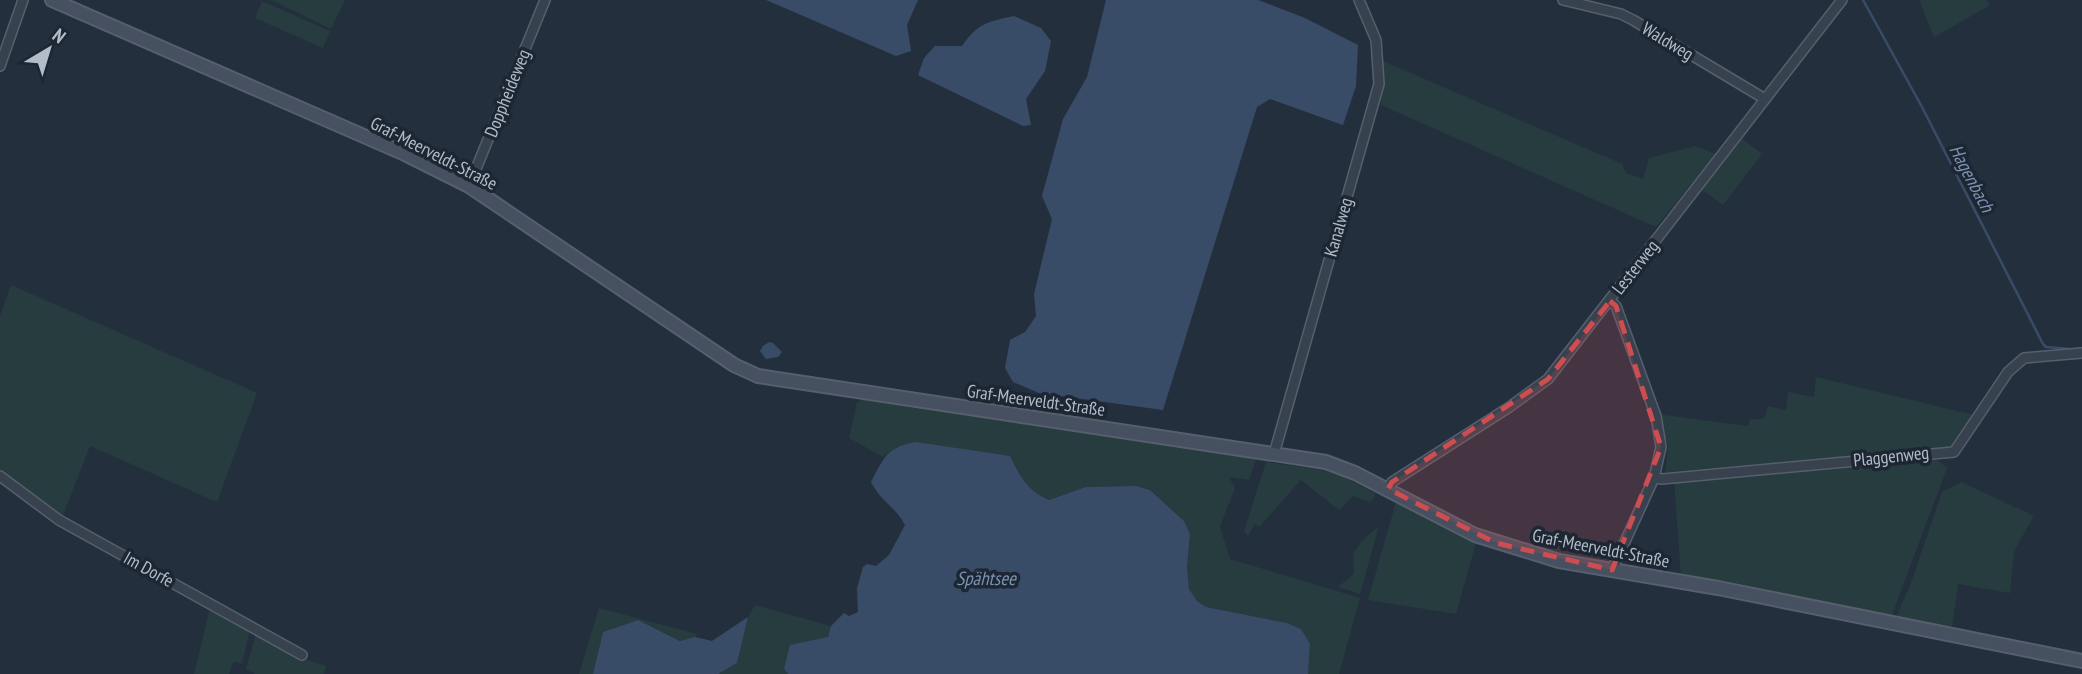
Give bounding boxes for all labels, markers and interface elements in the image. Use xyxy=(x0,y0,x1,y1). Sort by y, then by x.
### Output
north arrow xyxy=(14,14,84,84)
street label: Waldweg xyxy=(1638,17,1698,65)
text: N xyxy=(48,23,71,48)
street label: Doppheideweg xyxy=(479,46,535,140)
street label: Graf-Meerveldt-Straße xyxy=(367,111,501,195)
water label: Hagenbach xyxy=(1944,140,2001,217)
street label: Kanalweg xyxy=(1319,195,1357,259)
street label: Lesterweg xyxy=(1607,235,1663,299)
street label: Graf-Meerveldt-Straße xyxy=(965,379,1107,421)
street label: Plaggenweg xyxy=(1852,441,1930,471)
street label: Graf-Meerveldt-Straße xyxy=(1530,523,1672,573)
street label: Im Dorfe xyxy=(120,546,178,592)
water label: Spähtsee xyxy=(956,566,1017,590)

